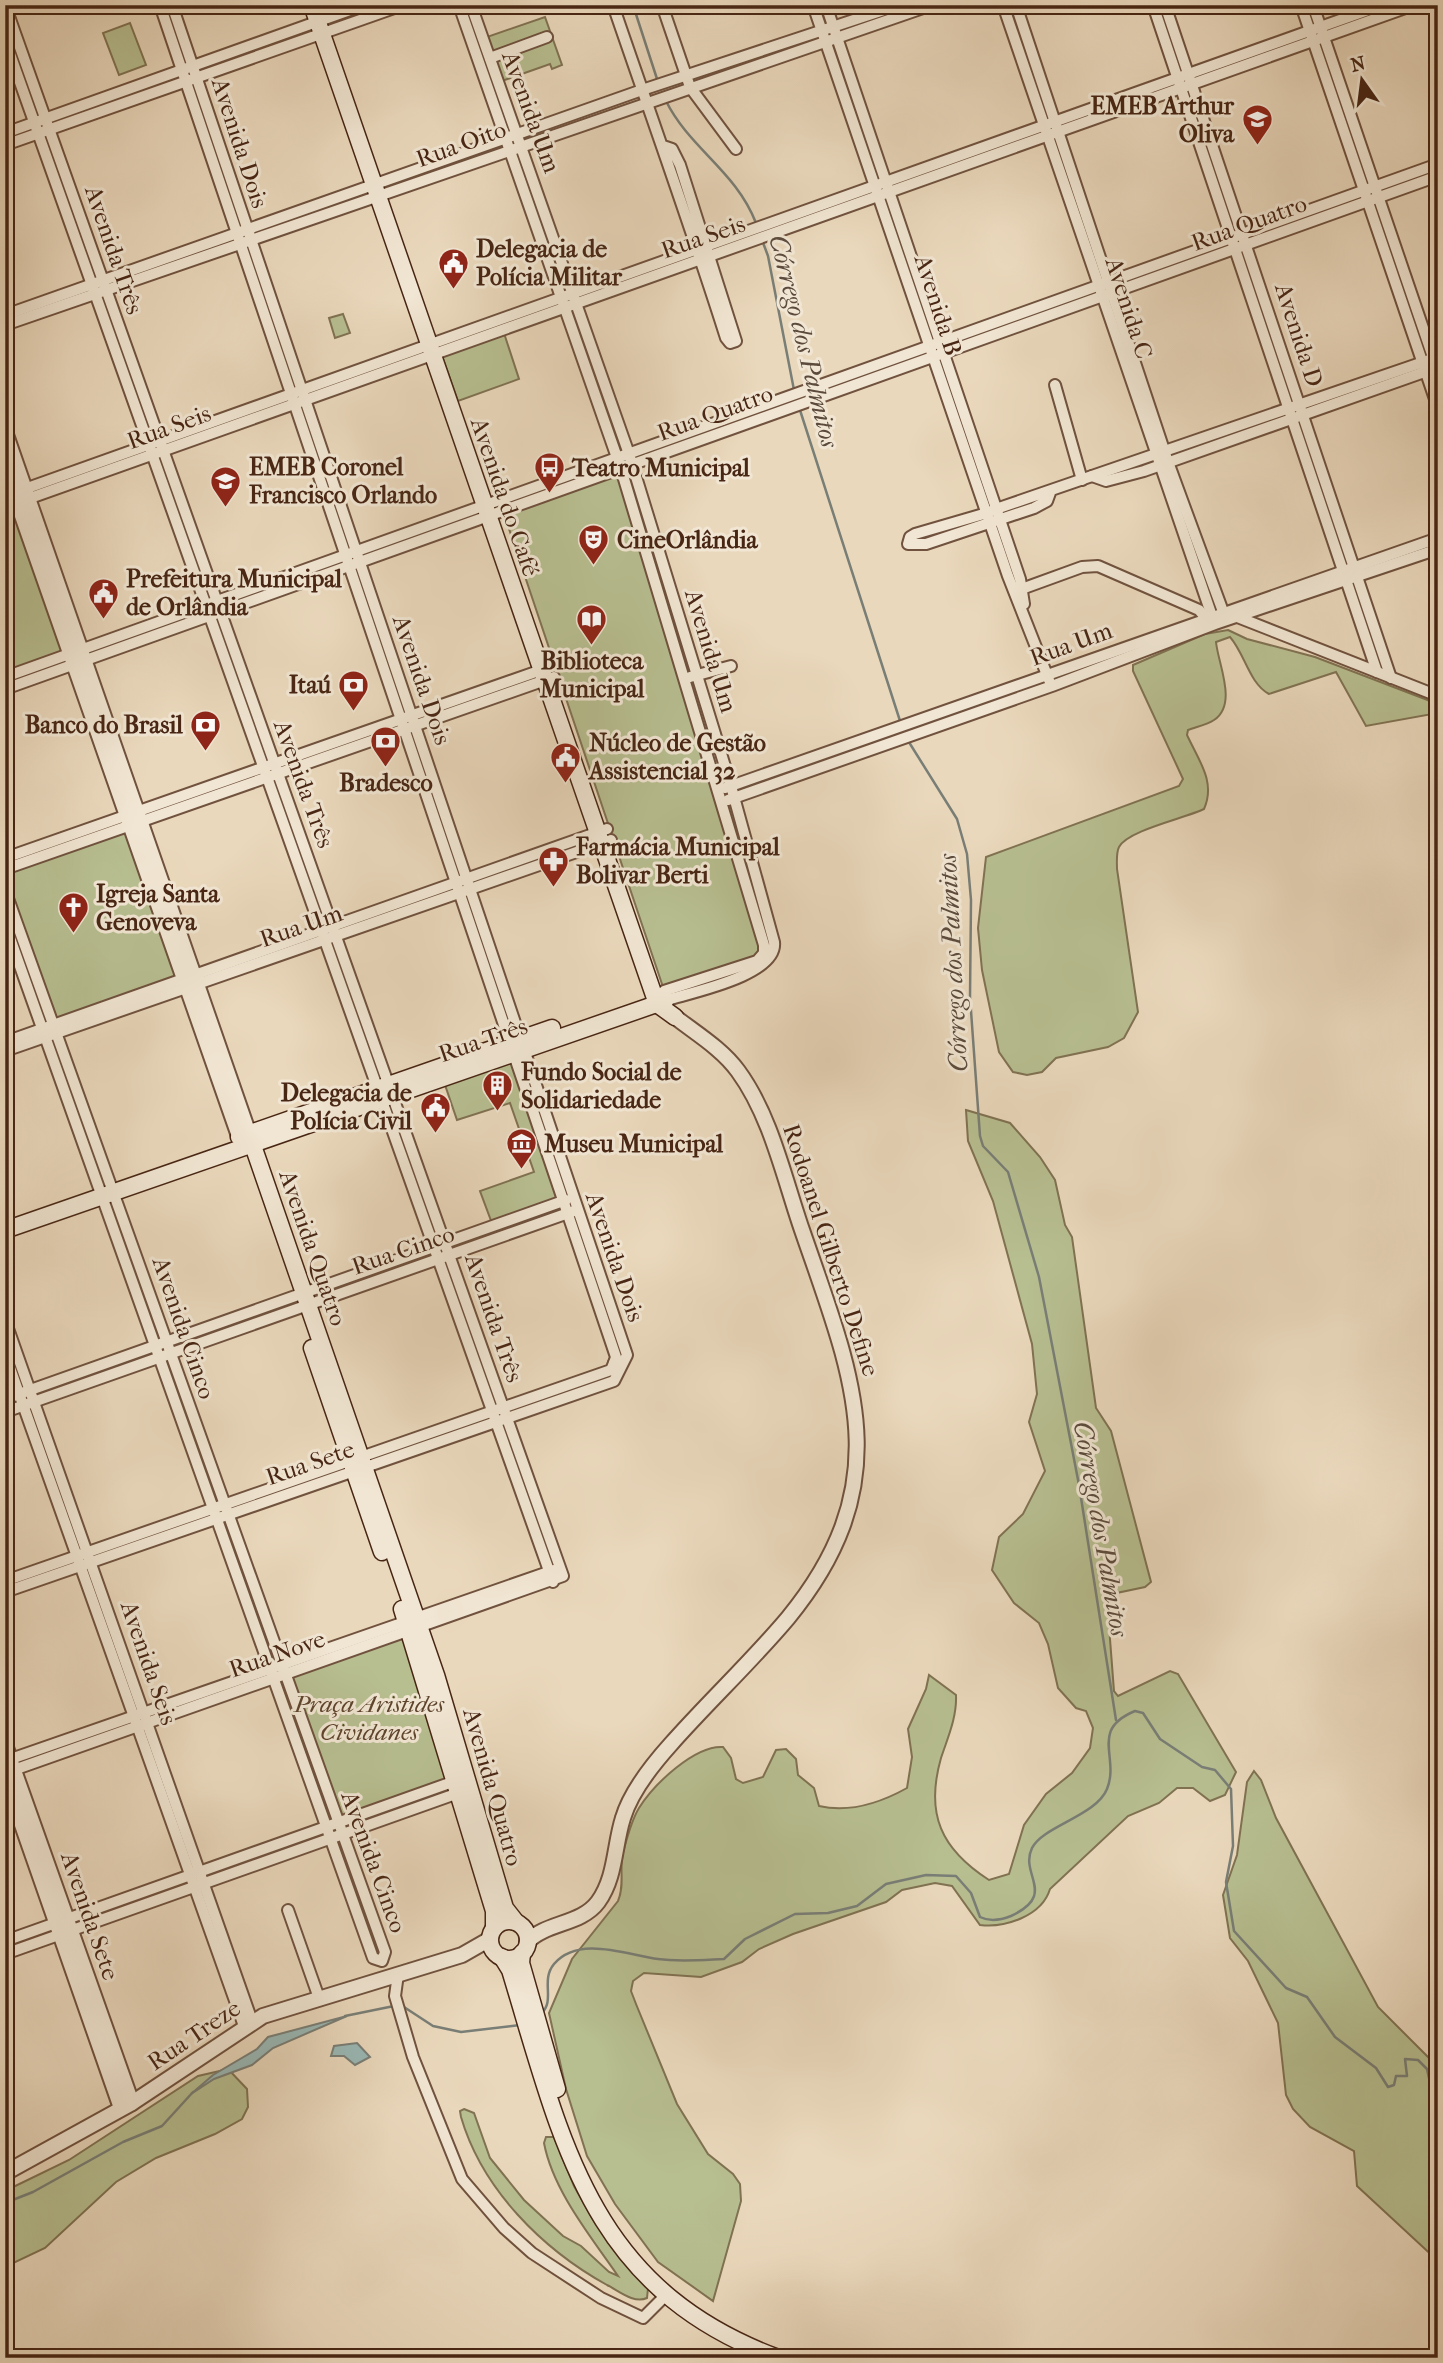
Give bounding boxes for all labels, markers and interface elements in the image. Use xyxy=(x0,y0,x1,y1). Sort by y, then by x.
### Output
street label: Avenida Um xyxy=(496,46,566,177)
north arrow xyxy=(1328,46,1398,116)
text: N xyxy=(1348,52,1368,77)
street label: Avenida Dois xyxy=(206,74,274,212)
place label: EMEB Arthur Oliva xyxy=(1091,92,1235,148)
school or university icon: EMEB Arthur Oliva xyxy=(1240,103,1274,147)
street label: Rua Oito xyxy=(412,115,510,173)
street label: Avenida Três xyxy=(79,181,149,318)
street label: Rua Quatro xyxy=(1187,189,1311,257)
street label: Rua Seis xyxy=(657,210,749,264)
water label: Córrego dos Palmitos xyxy=(763,231,846,452)
place label: Delegacia de Polícia Militar xyxy=(476,235,623,291)
public building icon: Delegacia de Polícia Militar xyxy=(436,246,470,290)
street label: Avenida B xyxy=(908,250,967,359)
street label: Avenida C xyxy=(1099,253,1159,362)
street label: Avenida D xyxy=(1269,279,1329,390)
street label: Rua Quatro xyxy=(653,379,777,447)
street label: Rua Seis xyxy=(123,399,215,455)
street label: Avenida do Café xyxy=(464,413,545,580)
bus stop icon: Teatro Municipal xyxy=(532,451,566,495)
place label: EMEB Coronel Francisco Orlando xyxy=(248,453,437,509)
place label: Teatro Municipal xyxy=(571,454,750,482)
school or university icon: EMEB Coronel Francisco Orlando xyxy=(209,464,243,508)
theatre icon: CineOrlândia xyxy=(577,523,611,567)
place label: CineOrlândia xyxy=(617,526,759,554)
place label: Prefeitura Municipal de Orlândia xyxy=(126,565,342,621)
public building icon: Prefeitura Municipal de Orlândia xyxy=(86,576,120,620)
street label: Avenida Um xyxy=(679,585,743,716)
library icon: Biblioteca Municipal xyxy=(575,602,609,646)
street label: Avenida Dois xyxy=(386,611,457,748)
street label: Rua Um xyxy=(1026,616,1116,672)
place label: Biblioteca Municipal xyxy=(540,647,645,703)
bank icon: Itaú xyxy=(337,668,371,712)
place label: Itaú xyxy=(289,671,331,699)
bank icon: Banco do Brasil xyxy=(189,708,223,752)
place label: Banco do Brasil xyxy=(25,711,183,739)
street label: Avenida Três xyxy=(268,715,340,852)
bank icon: Bradesco xyxy=(369,724,403,768)
place label: Núcleo de Gestão Assistencial 32 xyxy=(587,729,766,785)
public building icon: Núcleo de Gestão Assistencial 32 xyxy=(549,740,583,784)
place label: Bradesco xyxy=(339,769,433,797)
place label: Farmácia Municipal Bolivar Berti xyxy=(575,833,780,889)
pharmacy icon: Farmácia Municipal Bolivar Berti xyxy=(536,844,570,888)
water label: Córrego dos Palmitos xyxy=(932,852,974,1073)
place label: Igreja Santa Genoveva xyxy=(96,880,220,936)
church icon: Igreja Santa Genoveva xyxy=(56,891,90,935)
street label: Rua Um xyxy=(256,899,346,953)
street label: Rua Três xyxy=(435,1012,531,1068)
place label: Fundo Social de Solidariedade xyxy=(520,1058,682,1114)
building icon: Fundo Social de Solidariedade xyxy=(481,1069,515,1113)
place label: Delegacia de Polícia Civil xyxy=(281,1079,412,1135)
public building icon: Delegacia de Polícia Civil xyxy=(418,1090,452,1134)
street label: Rodoanel Gilberto Define xyxy=(777,1120,885,1380)
museum icon: Museu Municipal xyxy=(504,1127,538,1171)
place label: Museu Municipal xyxy=(544,1130,724,1158)
street label: Avenida Quatro xyxy=(273,1166,353,1329)
street label: Avenida Dois xyxy=(579,1188,650,1325)
street label: Rua Cinco xyxy=(348,1219,458,1281)
street label: Avenida Três xyxy=(459,1249,529,1386)
street label: Avenida Cinco xyxy=(146,1252,221,1403)
water label: Córrego dos Palmitos xyxy=(1067,1419,1135,1640)
street label: Rua Sete xyxy=(262,1435,358,1491)
street label: Avenida Seis xyxy=(114,1597,183,1729)
street label: Rua Nove xyxy=(225,1624,329,1683)
park label: Praça Aristides Cividanes xyxy=(293,1690,445,1746)
street label: Avenida Quatro xyxy=(457,1704,529,1869)
street label: Avenida Cinco xyxy=(335,1787,413,1936)
street label: Avenida Sete xyxy=(55,1847,125,1984)
street label: Rua Treze xyxy=(142,1994,246,2076)

